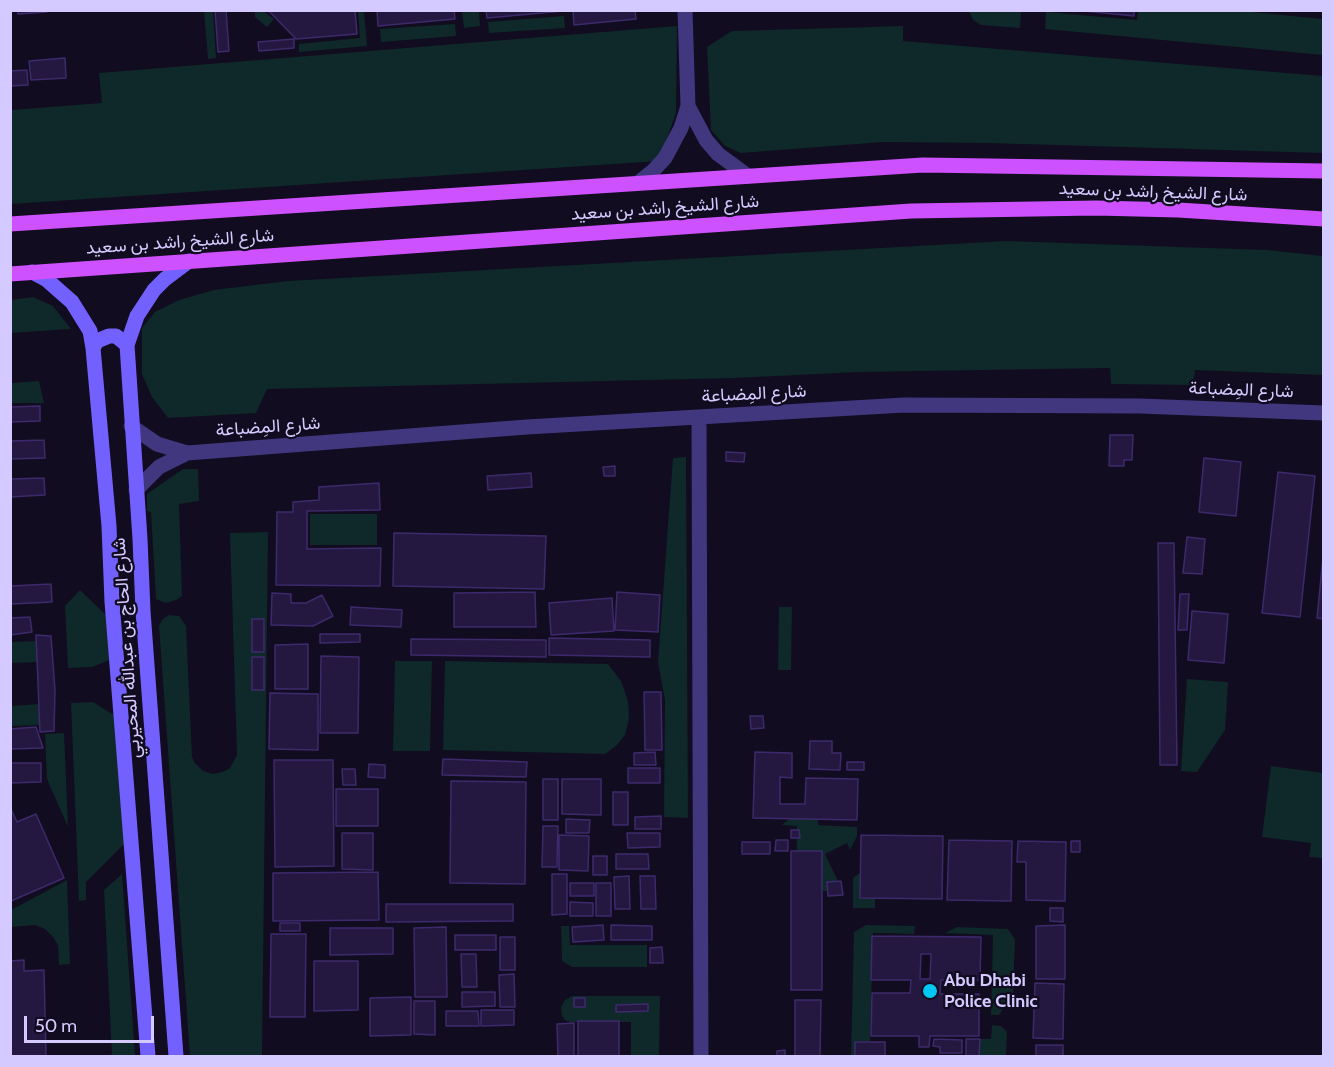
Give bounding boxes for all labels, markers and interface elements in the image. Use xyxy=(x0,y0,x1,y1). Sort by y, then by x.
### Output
street label: شارع الشيخ راشد بن سعيد xyxy=(1058,178,1248,206)
street label: شارع الشيخ راشد بن سعيد xyxy=(570,191,760,225)
street label: شارع الشيخ راشد بن سعيد xyxy=(85,225,275,259)
street label: شارع المِضباعة xyxy=(1188,377,1294,403)
street label: شارع المِضباعة xyxy=(701,380,807,408)
street label: شارع المِضباعة xyxy=(215,413,321,441)
street label: شارع الحاج بن عبدالله المحيربي xyxy=(109,537,145,759)
place label: Abu Dhabi Police Clinic xyxy=(944,970,1038,1012)
marker: Abu Dhabi Police Clinic xyxy=(921,982,939,1000)
scale bar xyxy=(27,1004,158,1042)
text: 50 m xyxy=(35,1015,77,1037)

